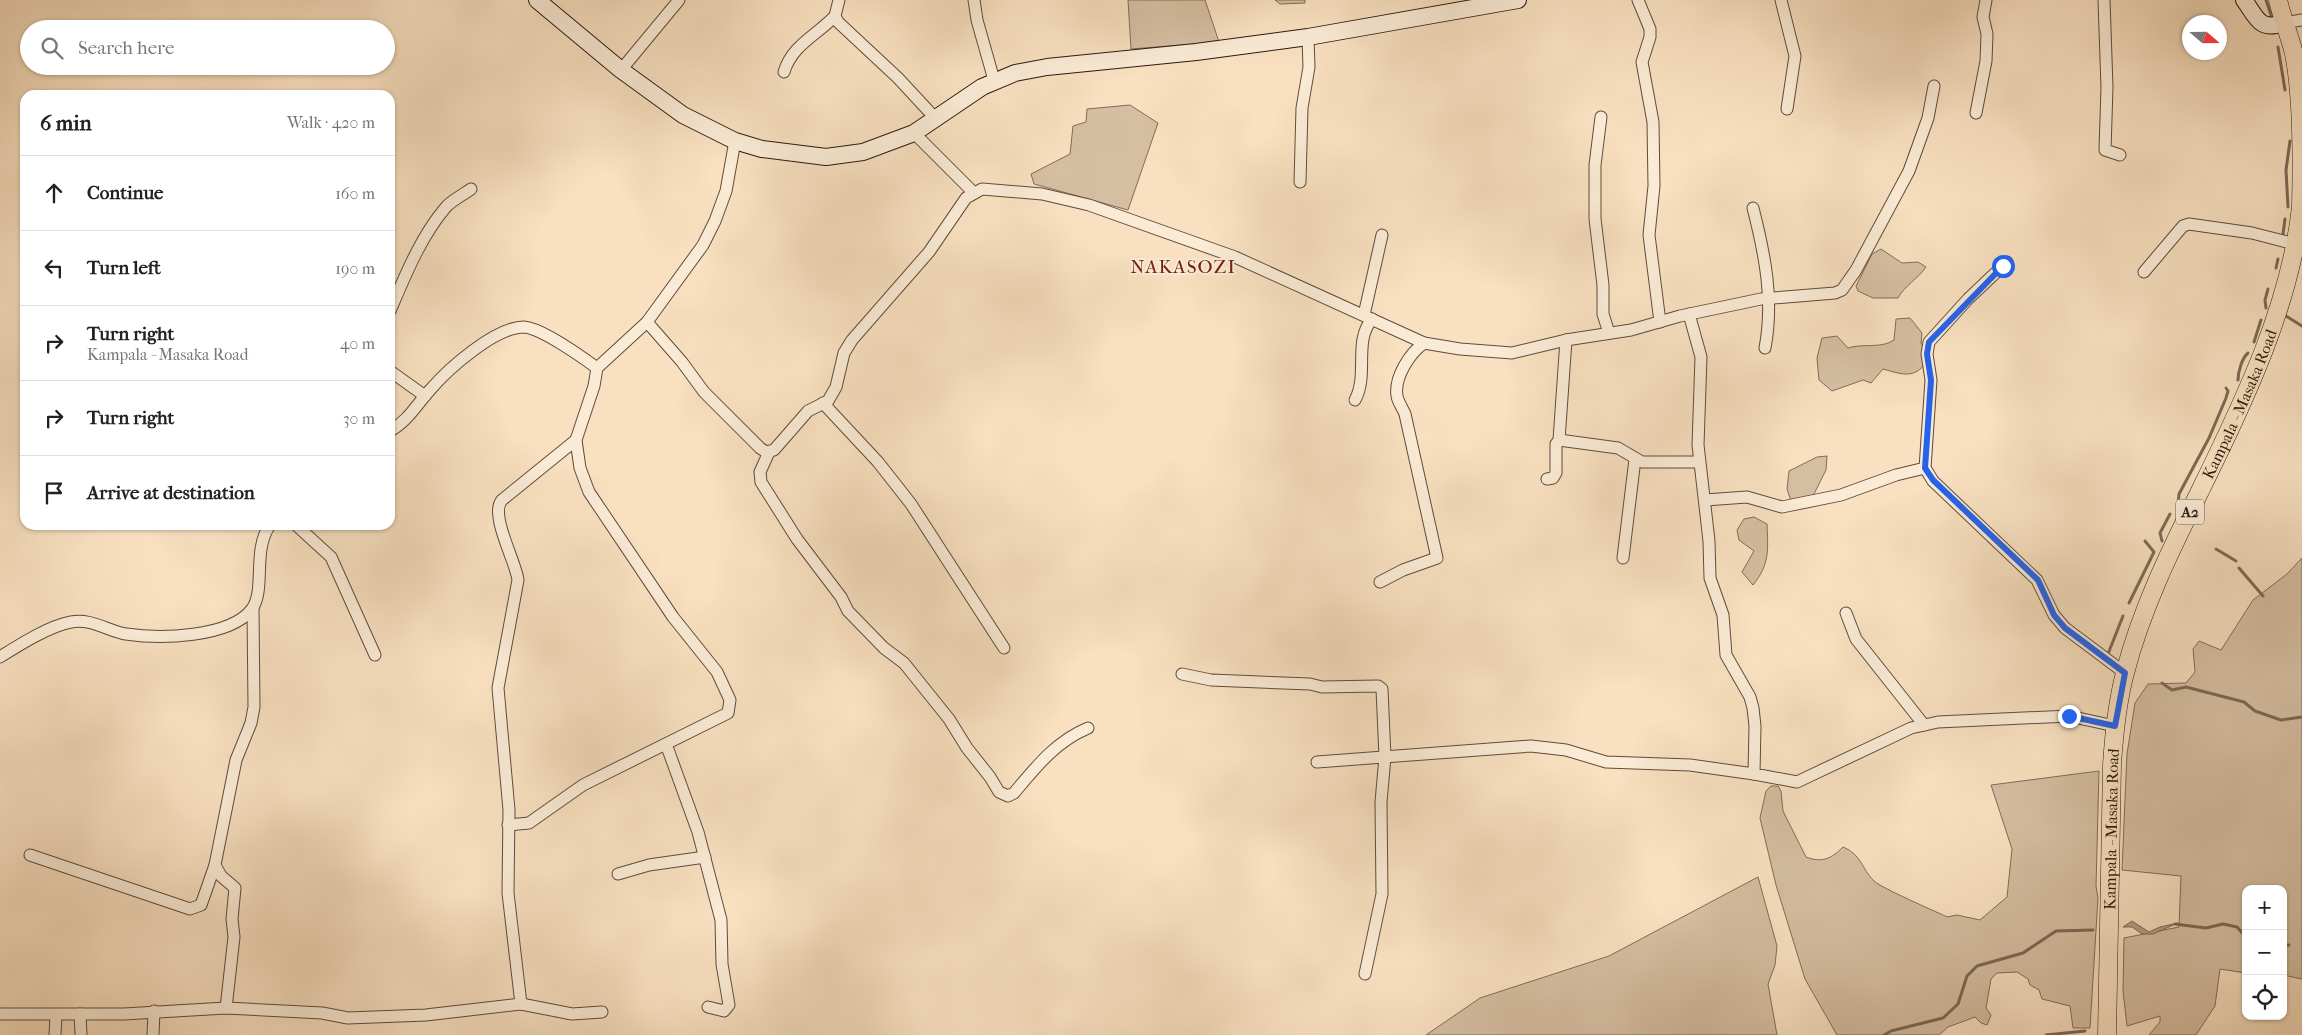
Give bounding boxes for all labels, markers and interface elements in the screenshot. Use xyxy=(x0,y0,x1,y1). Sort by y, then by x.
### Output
north arrow xyxy=(2182,15,2227,60)
search box xyxy=(20,20,395,75)
icon: search xyxy=(38,34,66,62)
text: Search here xyxy=(78,37,174,59)
text: 6 min xyxy=(40,111,92,135)
text: Walk · 420 m xyxy=(287,113,375,132)
icon: ahead xyxy=(40,179,68,207)
text: Continue xyxy=(87,182,163,204)
text: 160 m xyxy=(335,184,375,203)
icon: left xyxy=(40,254,68,282)
route start xyxy=(1992,255,2015,278)
district label: NAKASOZI xyxy=(1130,256,1236,278)
text: Turn left xyxy=(87,257,161,279)
text: 190 m xyxy=(335,259,375,278)
text: Turn right xyxy=(87,323,174,345)
street label: Kampala - Masaka Road xyxy=(2198,326,2280,482)
icon: right xyxy=(40,329,68,357)
text: 40 m xyxy=(340,334,375,353)
text: Kampala - Masaka Road xyxy=(87,345,248,364)
icon: right xyxy=(40,404,68,432)
text: Turn right xyxy=(87,407,174,429)
text: 30 m xyxy=(343,409,375,428)
icon: arrive xyxy=(40,479,68,507)
text: Arrive at destination xyxy=(87,482,255,504)
road number: A2 xyxy=(2176,500,2204,524)
route end xyxy=(2058,705,2081,728)
street label: Kampala - Masaka Road xyxy=(2100,747,2123,910)
map controls xyxy=(2242,885,2287,1020)
button: + xyxy=(2242,885,2287,930)
button: − xyxy=(2242,930,2287,975)
button: locate xyxy=(2242,975,2287,1020)

